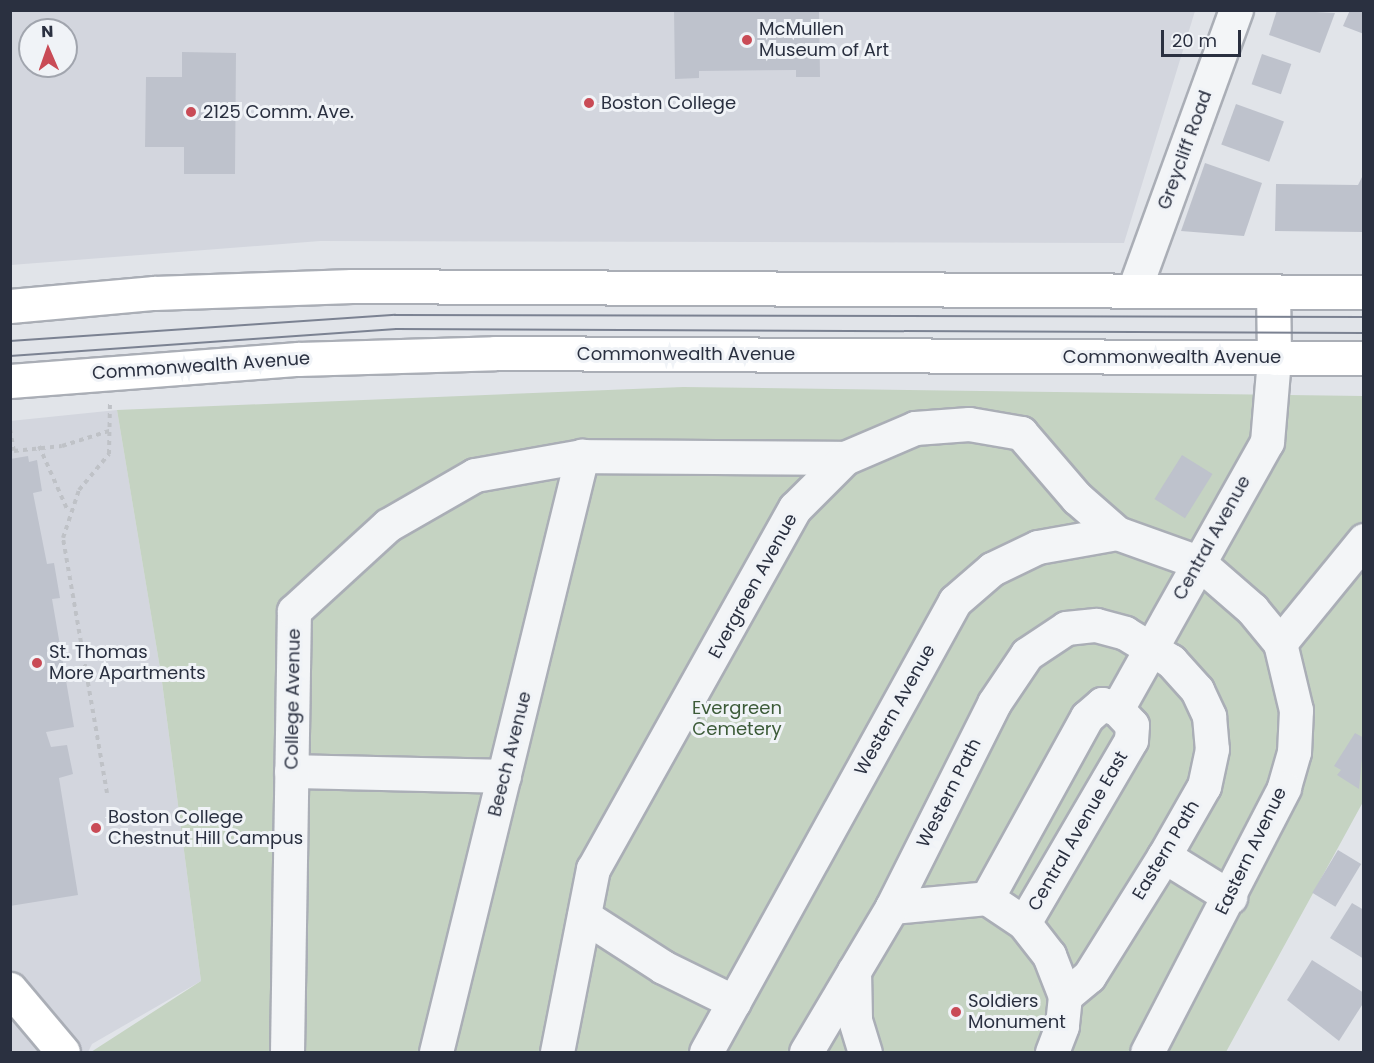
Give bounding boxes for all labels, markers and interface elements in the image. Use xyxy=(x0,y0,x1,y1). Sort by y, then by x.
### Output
north arrow xyxy=(18,18,78,78)
scale bar xyxy=(1164,18,1244,56)
place label: McMullen Museum of Art xyxy=(759,19,889,62)
text: N xyxy=(41,20,54,43)
text: 20 m xyxy=(1172,28,1217,53)
marker: McMullen Museum of Art xyxy=(740,33,754,47)
street label: Greycliff Road xyxy=(1153,87,1217,213)
place label: Boston College xyxy=(601,92,736,114)
marker: Boston College xyxy=(582,96,596,110)
place label: 2125 Comm. Ave. xyxy=(203,101,354,123)
marker: 2125 Comm. Ave. xyxy=(184,105,198,119)
street label: Commonwealth Avenue xyxy=(577,343,795,365)
street label: Commonwealth Avenue xyxy=(1063,346,1281,368)
street label: Commonwealth Avenue xyxy=(91,348,311,384)
street label: Central Avenue xyxy=(1169,472,1255,604)
street label: Evergreen Avenue xyxy=(704,510,802,662)
street label: College Avenue xyxy=(281,628,305,770)
street label: Western Avenue xyxy=(850,641,940,779)
place label: St. Thomas More Apartments xyxy=(49,642,206,684)
marker: St. Thomas More Apartments xyxy=(30,656,44,670)
street label: Beech Avenue xyxy=(484,689,536,819)
park label: Evergreen Cemetery xyxy=(692,698,782,740)
street label: Western Path xyxy=(912,735,986,851)
street label: Central Avenue East xyxy=(1023,747,1133,915)
street label: Eastern Avenue xyxy=(1211,784,1291,918)
street label: Eastern Path xyxy=(1128,796,1204,904)
place label: Boston College Chestnut Hill Campus xyxy=(108,807,303,850)
marker: Boston College Chestnut Hill Campus xyxy=(89,821,103,835)
place label: Soldiers Monument xyxy=(968,991,1066,1034)
marker: Soldiers Monument xyxy=(949,1005,963,1019)

